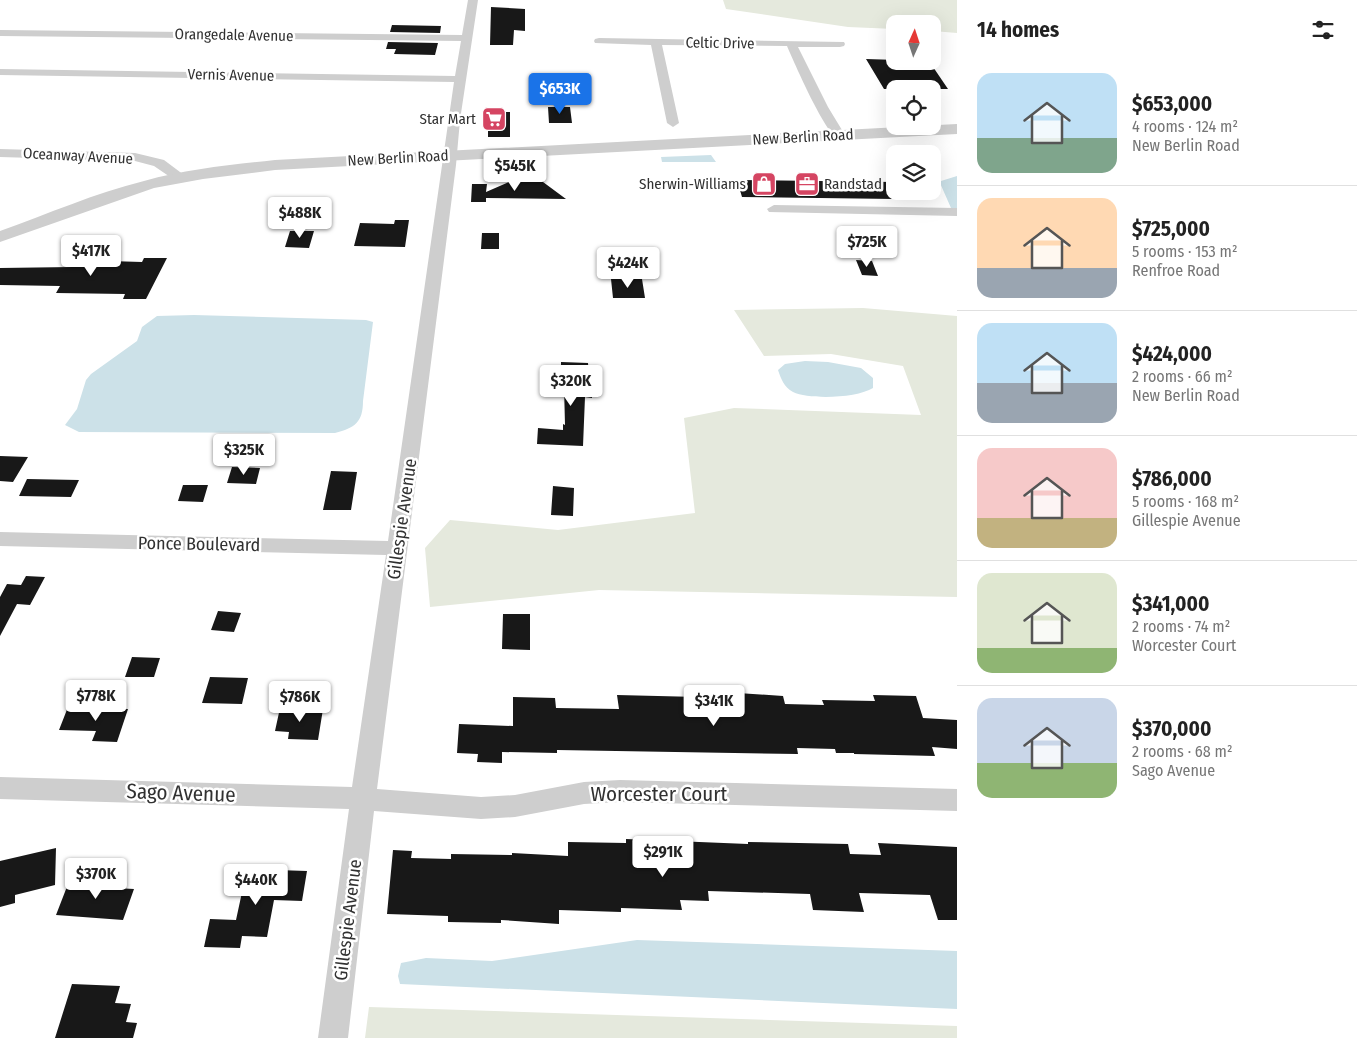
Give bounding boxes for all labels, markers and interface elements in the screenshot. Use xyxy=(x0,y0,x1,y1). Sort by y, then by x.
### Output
north arrow xyxy=(886,15,941,70)
map controls xyxy=(886,15,941,200)
icon: filters xyxy=(1309,16,1337,44)
text: 14 homes xyxy=(977,17,1059,43)
street label: Orangedale Avenue xyxy=(174,25,294,45)
street label: Celtic Drive xyxy=(685,33,755,53)
street label: Vernis Avenue xyxy=(188,65,274,85)
pin: $653K xyxy=(525,72,595,115)
text: $653K xyxy=(540,79,580,98)
button: locate xyxy=(886,80,941,135)
text: $653,000 xyxy=(1132,91,1212,117)
icon: home xyxy=(1017,93,1077,153)
supermarket icon: Star Mart xyxy=(481,106,507,132)
place label: Star Mart xyxy=(419,110,476,128)
text: 4 rooms · 124 m² xyxy=(1132,117,1238,136)
street label: New Berlin Road xyxy=(752,125,854,149)
text: New Berlin Road xyxy=(1132,136,1240,155)
street label: Oceanway Avenue xyxy=(23,144,133,168)
button: layers xyxy=(886,145,941,200)
street label: New Berlin Road xyxy=(347,146,449,170)
pin: $545K xyxy=(480,150,550,192)
text: $545K xyxy=(494,156,536,175)
shop icon: Sherwin-Williams xyxy=(751,171,777,197)
office icon: Randstad xyxy=(794,171,820,197)
place label: Sherwin-Williams xyxy=(639,175,746,193)
place label: Randstad xyxy=(824,175,882,193)
pin: $488K xyxy=(265,196,335,239)
text: $488K xyxy=(279,203,321,222)
text: $725,000 xyxy=(1132,216,1210,242)
icon: home xyxy=(1017,218,1077,278)
pin: $725K xyxy=(832,226,902,268)
text: $725K xyxy=(847,232,887,251)
pin: $417K xyxy=(56,234,126,277)
text: $417K xyxy=(72,241,110,260)
text: 5 rooms · 153 m² xyxy=(1132,242,1238,261)
pin: $424K xyxy=(593,246,663,289)
text: $424K xyxy=(608,253,648,272)
text: Renfroe Road xyxy=(1132,261,1220,280)
text: $424,000 xyxy=(1132,341,1212,367)
icon: home xyxy=(1017,343,1077,403)
pin: $320K xyxy=(536,364,606,407)
text: 2 rooms · 66 m² xyxy=(1132,367,1232,386)
text: $320K xyxy=(551,371,591,390)
text: New Berlin Road xyxy=(1132,386,1240,405)
pin: $325K xyxy=(209,434,279,476)
text: $325K xyxy=(224,440,264,459)
street label: Gillespie Avenue xyxy=(383,457,421,581)
text: $786,000 xyxy=(1132,466,1212,492)
icon: home xyxy=(1017,468,1077,528)
text: 5 rooms · 168 m² xyxy=(1132,492,1239,511)
text: Gillespie Avenue xyxy=(1132,511,1241,530)
street label: Ponce Boulevard xyxy=(138,532,260,556)
text: $341,000 xyxy=(1132,591,1209,617)
icon: home xyxy=(1017,593,1077,653)
text: 2 rooms · 74 m² xyxy=(1132,617,1230,636)
text: Worcester Court xyxy=(1132,636,1236,655)
pin: $778K xyxy=(61,680,131,722)
pin: $786K xyxy=(265,680,335,723)
pin: $341K xyxy=(679,684,749,727)
text: $778K xyxy=(77,686,115,705)
text: $786K xyxy=(280,687,320,706)
text: $341K xyxy=(695,691,733,710)
text: $370,000 xyxy=(1132,716,1211,742)
icon: home xyxy=(1017,718,1077,778)
text: 2 rooms · 68 m² xyxy=(1132,742,1233,761)
text: Sago Avenue xyxy=(1132,761,1215,780)
street label: Sago Avenue xyxy=(126,778,236,808)
street label: Worcester Court xyxy=(591,781,728,807)
pin: $291K xyxy=(628,836,698,878)
text: $291K xyxy=(643,842,683,861)
pin: $370K xyxy=(61,858,131,900)
street label: Gillespie Avenue xyxy=(330,858,366,982)
text: $370K xyxy=(76,864,116,883)
pin: $440K xyxy=(221,864,291,906)
text: $440K xyxy=(235,870,277,889)

